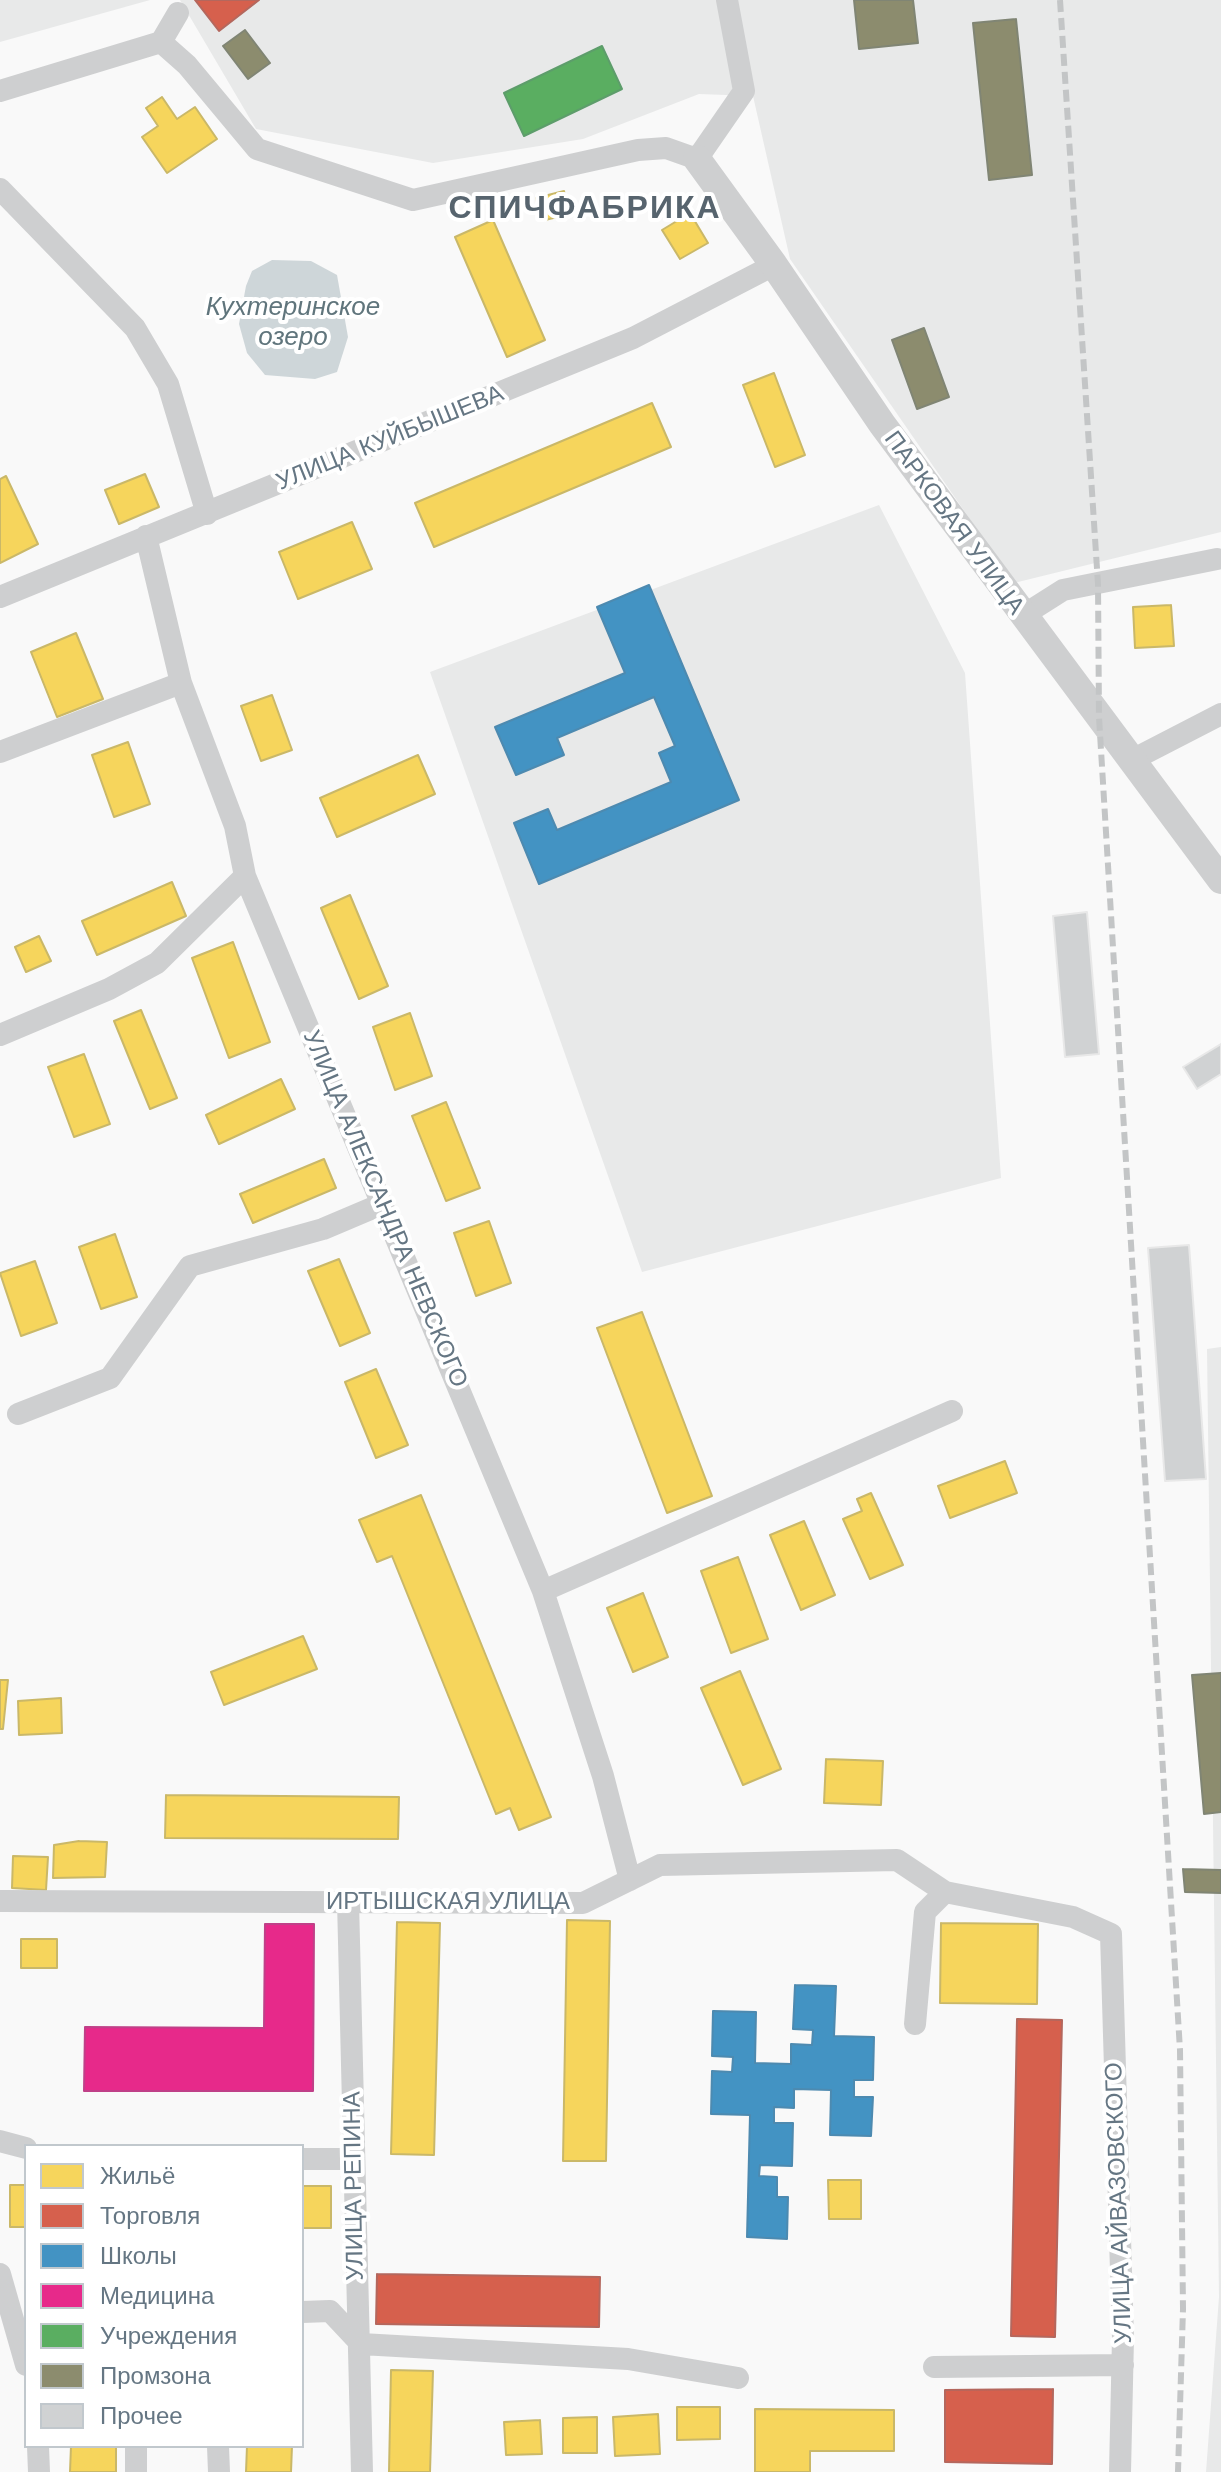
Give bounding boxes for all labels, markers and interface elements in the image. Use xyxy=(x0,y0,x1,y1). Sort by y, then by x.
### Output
district label: СПИЧФАБРИКА xyxy=(448,190,722,228)
water label: Кухтеринское озеро xyxy=(206,291,380,352)
street label: УЛИЦА КУЙБЫШЕВА xyxy=(272,379,508,497)
street label: ПАРКОВАЯ УЛИЦА xyxy=(878,426,1030,620)
street label: УЛИЦА АЛЕКСАНДРА НЕВСКОГО xyxy=(297,1026,473,1392)
street label: ИРТЫШСКАЯ УЛИЦА xyxy=(326,1888,570,1916)
street label: УЛИЦА АЙВАЗОВСКОГО xyxy=(1100,2062,1138,2344)
street label: УЛИЦА РЕПИНА xyxy=(338,2091,370,2281)
legend xyxy=(24,2144,304,2448)
text: Жильё xyxy=(100,2162,175,2190)
text: Торговля xyxy=(100,2202,200,2230)
text: Школы xyxy=(100,2242,177,2270)
text: Медицина xyxy=(100,2282,214,2310)
text: Учреждения xyxy=(100,2322,237,2350)
text: Промзона xyxy=(100,2362,211,2390)
text: Прочее xyxy=(100,2402,183,2430)

